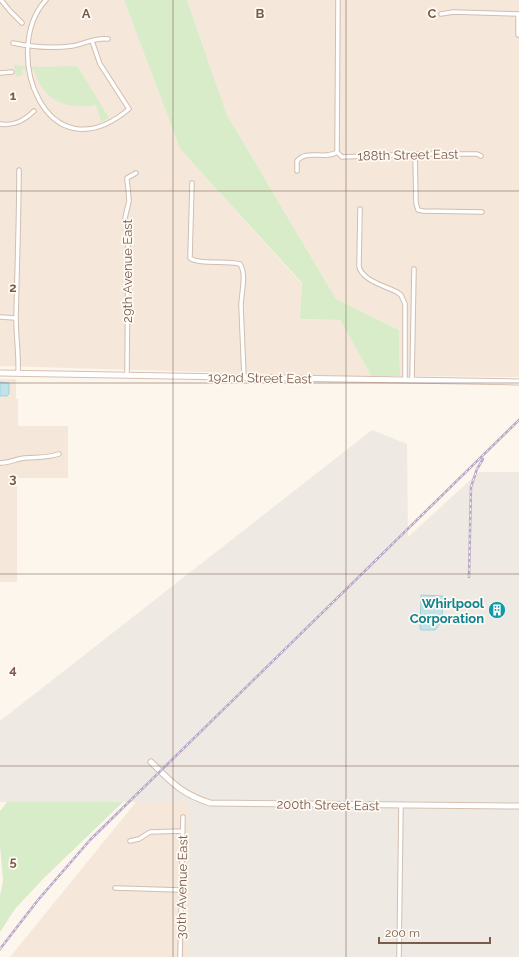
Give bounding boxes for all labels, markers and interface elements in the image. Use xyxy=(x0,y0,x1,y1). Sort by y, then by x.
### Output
text: A xyxy=(82,6,91,21)
text: B xyxy=(256,6,265,21)
text: C xyxy=(428,6,437,21)
text: 1 xyxy=(10,88,17,103)
street label: 188th Street East xyxy=(357,147,459,163)
street label: 29th Avenue East xyxy=(120,218,135,323)
text: 2 xyxy=(9,280,17,295)
street label: 192nd Street East xyxy=(208,370,313,386)
text: 3 xyxy=(9,471,17,486)
place label: Whirlpool Corporation xyxy=(410,596,485,626)
building icon: Whirlpool Corporation xyxy=(487,600,507,620)
text: 4 xyxy=(9,662,17,677)
street label: 200th Street East xyxy=(276,797,380,813)
street label: 30th Avenue East xyxy=(174,834,190,939)
text: 5 xyxy=(9,854,17,869)
scale bar xyxy=(379,919,490,945)
text: 200 m xyxy=(385,926,420,940)

